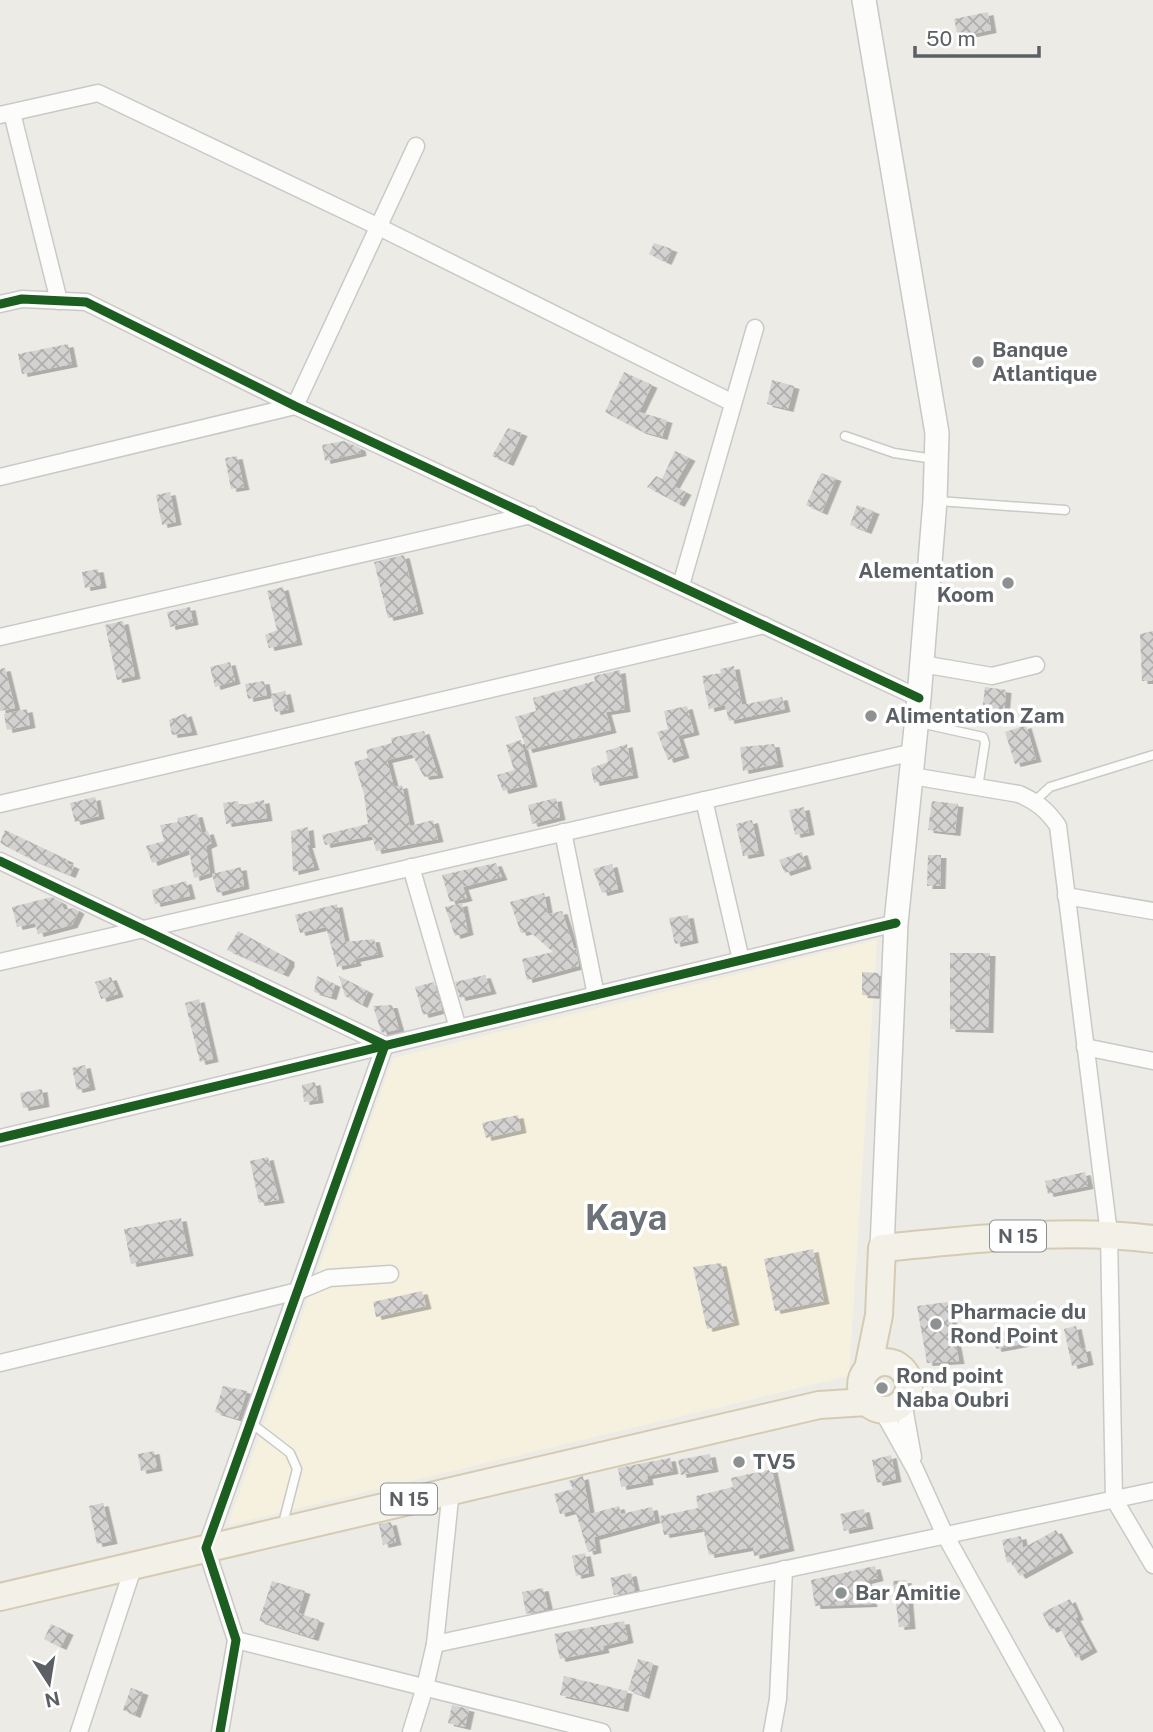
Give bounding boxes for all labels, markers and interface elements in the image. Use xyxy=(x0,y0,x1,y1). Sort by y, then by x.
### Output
scale bar xyxy=(915,14,1039,58)
text: 50 m xyxy=(926,26,976,51)
place label: Banque Atlantique xyxy=(992,337,1097,386)
marker: Banque Atlantique xyxy=(970,354,986,370)
place label: Alementation Koom xyxy=(858,558,994,607)
marker: Alementation Koom xyxy=(1000,575,1016,591)
place label: Alimentation Zam xyxy=(885,703,1065,728)
marker: Alimentation Zam xyxy=(863,708,879,724)
district label: Kaya xyxy=(585,1197,667,1238)
road number: N 15 xyxy=(990,1220,1046,1252)
place label: Pharmacie du Rond Point xyxy=(950,1299,1086,1348)
marker: Pharmacie du Rond Point xyxy=(928,1316,944,1332)
place label: Rond point Naba Oubri xyxy=(896,1363,1009,1412)
marker: Rond point Naba Oubri xyxy=(874,1380,890,1396)
place label: TV5 xyxy=(753,1449,796,1474)
marker: TV5 xyxy=(731,1454,747,1470)
road number: N 15 xyxy=(381,1484,437,1514)
place label: Bar Amitie xyxy=(855,1580,961,1605)
marker: Bar Amitie xyxy=(833,1585,849,1601)
north arrow xyxy=(14,1648,84,1718)
text: N xyxy=(43,1687,62,1712)

